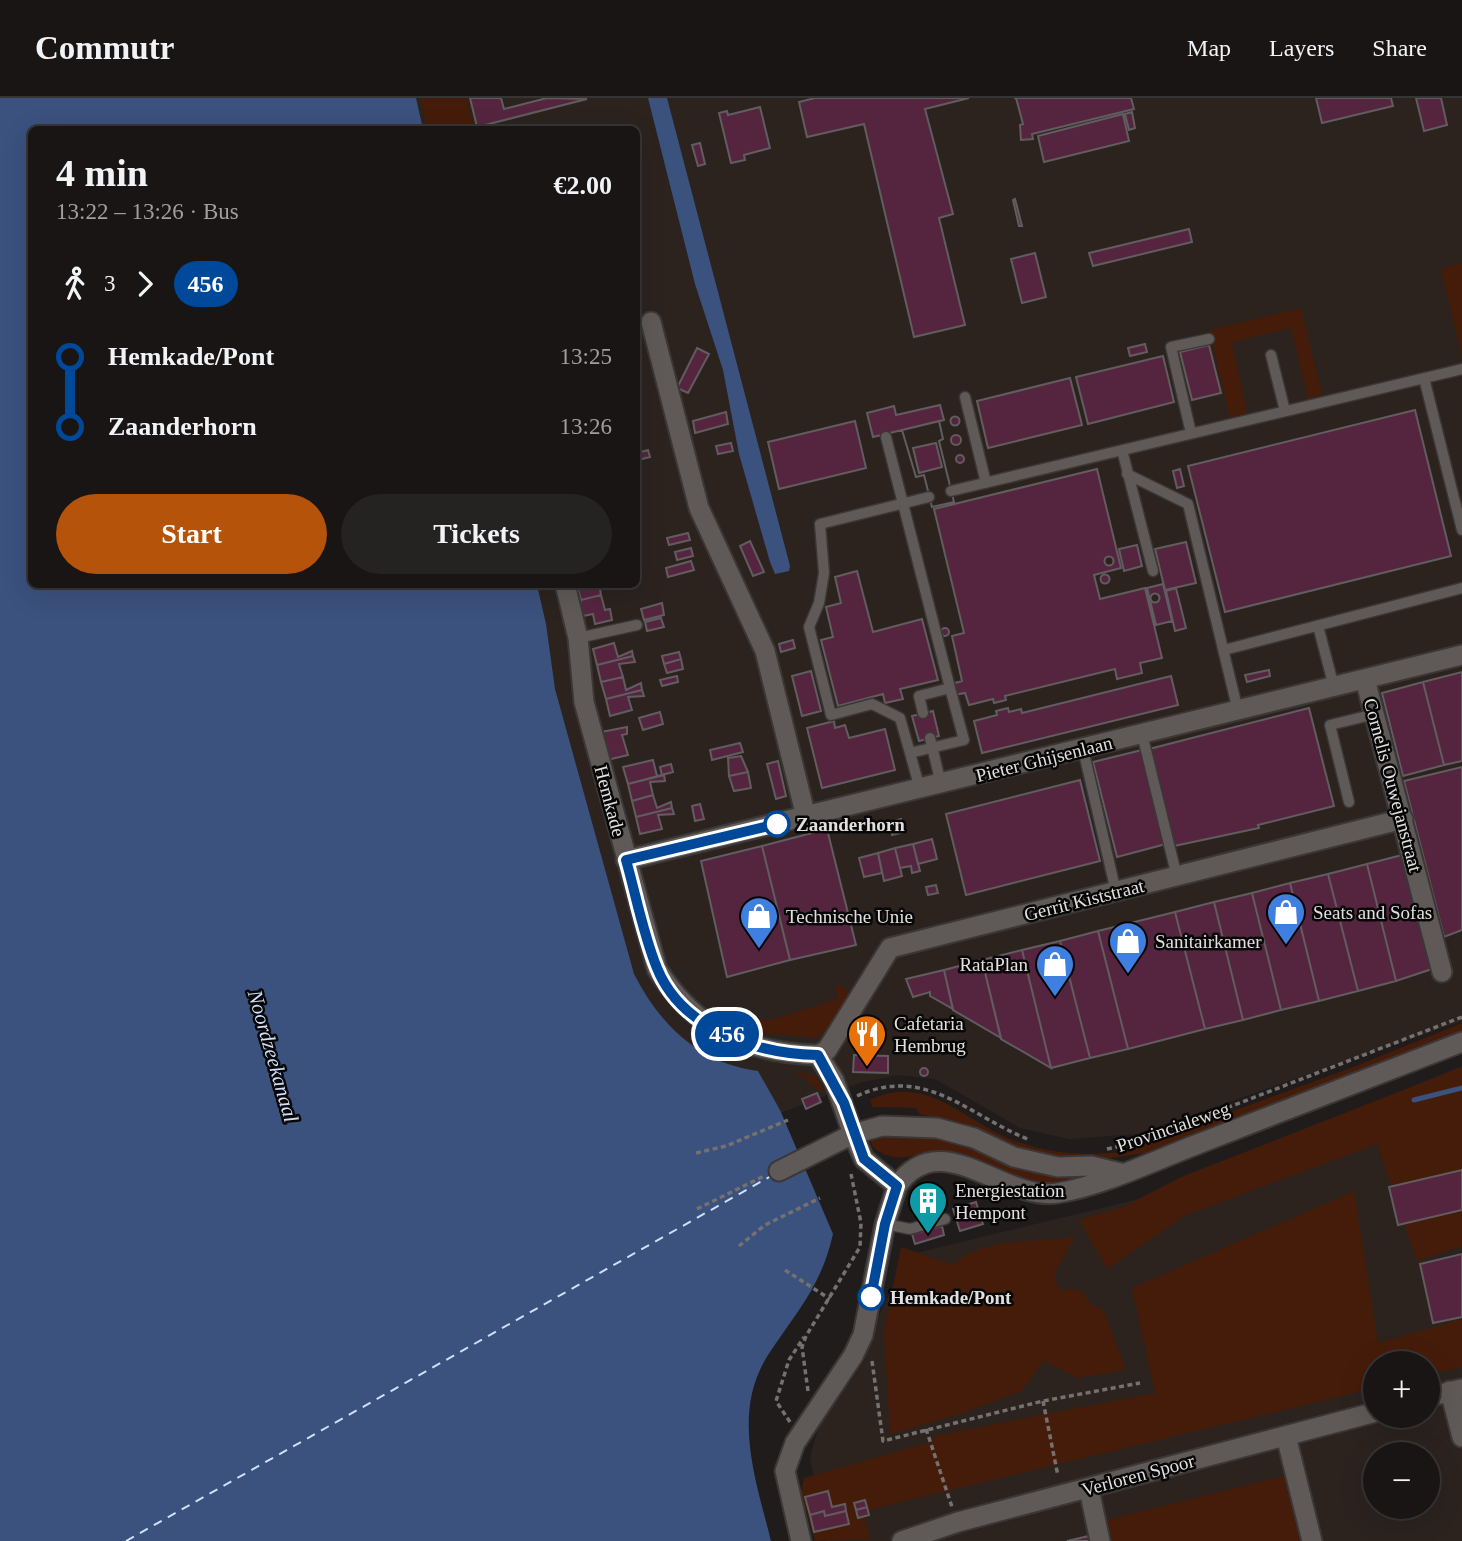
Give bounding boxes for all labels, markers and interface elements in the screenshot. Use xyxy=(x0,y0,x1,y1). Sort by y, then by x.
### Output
text: Commutr xyxy=(35,30,174,66)
text: Map xyxy=(1187,35,1231,61)
text: Layers xyxy=(1269,35,1334,61)
text: Share xyxy=(1372,35,1427,61)
text: 4 min xyxy=(56,152,148,194)
text: €2.00 xyxy=(554,171,612,200)
text: 13:22 – 13:26 · Bus xyxy=(56,199,239,224)
icon: walk xyxy=(56,265,94,303)
icon: forward xyxy=(126,265,164,303)
text: 3 xyxy=(104,271,116,296)
text: 456 xyxy=(188,271,224,297)
text: Hemkade/Pont xyxy=(108,342,274,371)
text: 13:25 xyxy=(560,344,612,369)
text: Zaanderhorn xyxy=(108,412,257,441)
text: 13:26 xyxy=(560,414,612,439)
button: Start xyxy=(56,494,327,574)
button: Tickets xyxy=(341,494,612,574)
street label: Cornelis Ouwejanstraat xyxy=(1360,696,1426,875)
street label: Pieter Ghijsenlaan xyxy=(974,732,1115,786)
street label: Hemkade xyxy=(590,763,630,839)
marker: Zaanderhorn xyxy=(764,811,790,837)
place label: Zaanderhorn xyxy=(796,814,905,835)
street label: Gerrit Kiststraat xyxy=(1022,875,1147,925)
shop icon: Seats and Sofas xyxy=(1265,891,1307,946)
shop icon: Technische Unie xyxy=(738,895,780,950)
place label: Seats and Sofas xyxy=(1313,902,1432,923)
place label: Technische Unie xyxy=(786,906,913,927)
shop icon: Sanitairkamer xyxy=(1107,920,1149,975)
place label: Sanitairkamer xyxy=(1155,931,1262,952)
shop icon: RataPlan xyxy=(1034,943,1076,998)
place label: RataPlan xyxy=(959,954,1028,975)
water label: Noordzeekanaal xyxy=(242,986,303,1125)
line badge: 456 xyxy=(687,1011,767,1057)
restaurant icon: Cafetaria Hembrug xyxy=(846,1013,888,1068)
place label: Cafetaria Hembrug xyxy=(894,1013,966,1056)
text: 456 xyxy=(709,1021,745,1047)
street label: Provincialeweg xyxy=(1114,1098,1233,1156)
building icon: Energiestation Hempont xyxy=(907,1180,949,1235)
place label: Energiestation Hempont xyxy=(955,1180,1065,1223)
marker: Hemkade/Pont xyxy=(858,1284,884,1310)
place label: Hemkade/Pont xyxy=(890,1287,1012,1308)
map controls xyxy=(1363,1351,1440,1519)
button: + xyxy=(1363,1351,1440,1428)
button: − xyxy=(1363,1442,1440,1519)
street label: Verloren Spoor xyxy=(1079,1450,1197,1500)

